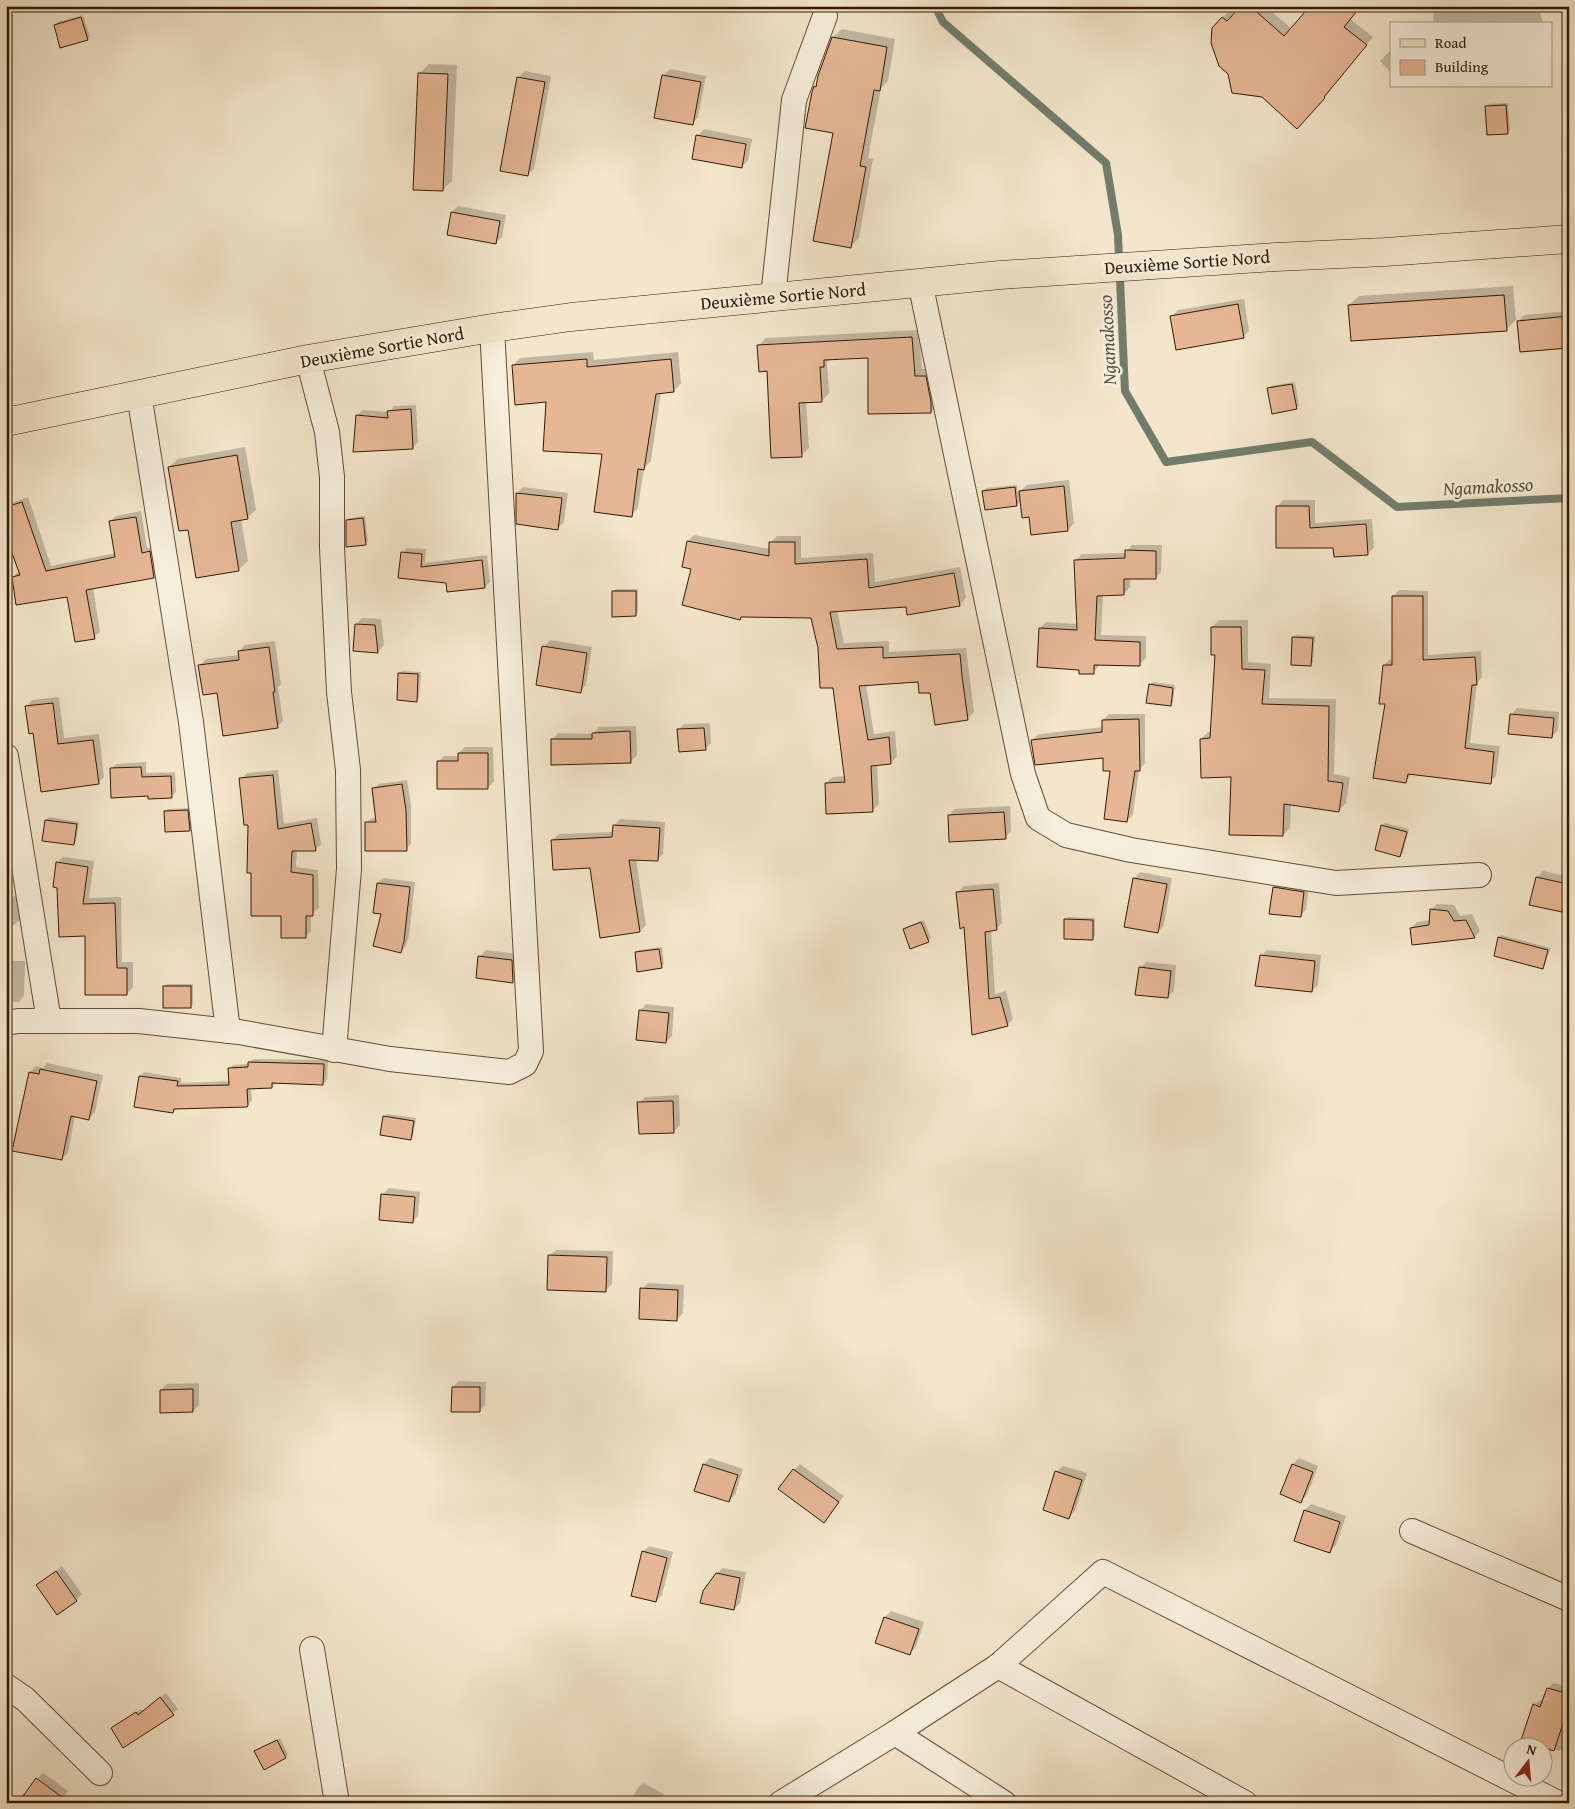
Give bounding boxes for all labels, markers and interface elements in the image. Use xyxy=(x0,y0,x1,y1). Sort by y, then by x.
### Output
legend xyxy=(1390,22,1552,88)
text: Road xyxy=(1435,32,1466,53)
text: Building xyxy=(1435,56,1489,77)
street label: Deuxième Sortie Nord xyxy=(1103,243,1271,281)
street label: Deuxième Sortie Nord xyxy=(699,275,867,317)
water label: Ngamakosso xyxy=(1091,294,1123,387)
street label: Deuxième Sortie Nord xyxy=(298,319,466,375)
water label: Ngamakosso xyxy=(1441,470,1534,502)
north arrow xyxy=(1502,1736,1552,1786)
text: N xyxy=(1524,1739,1539,1761)

